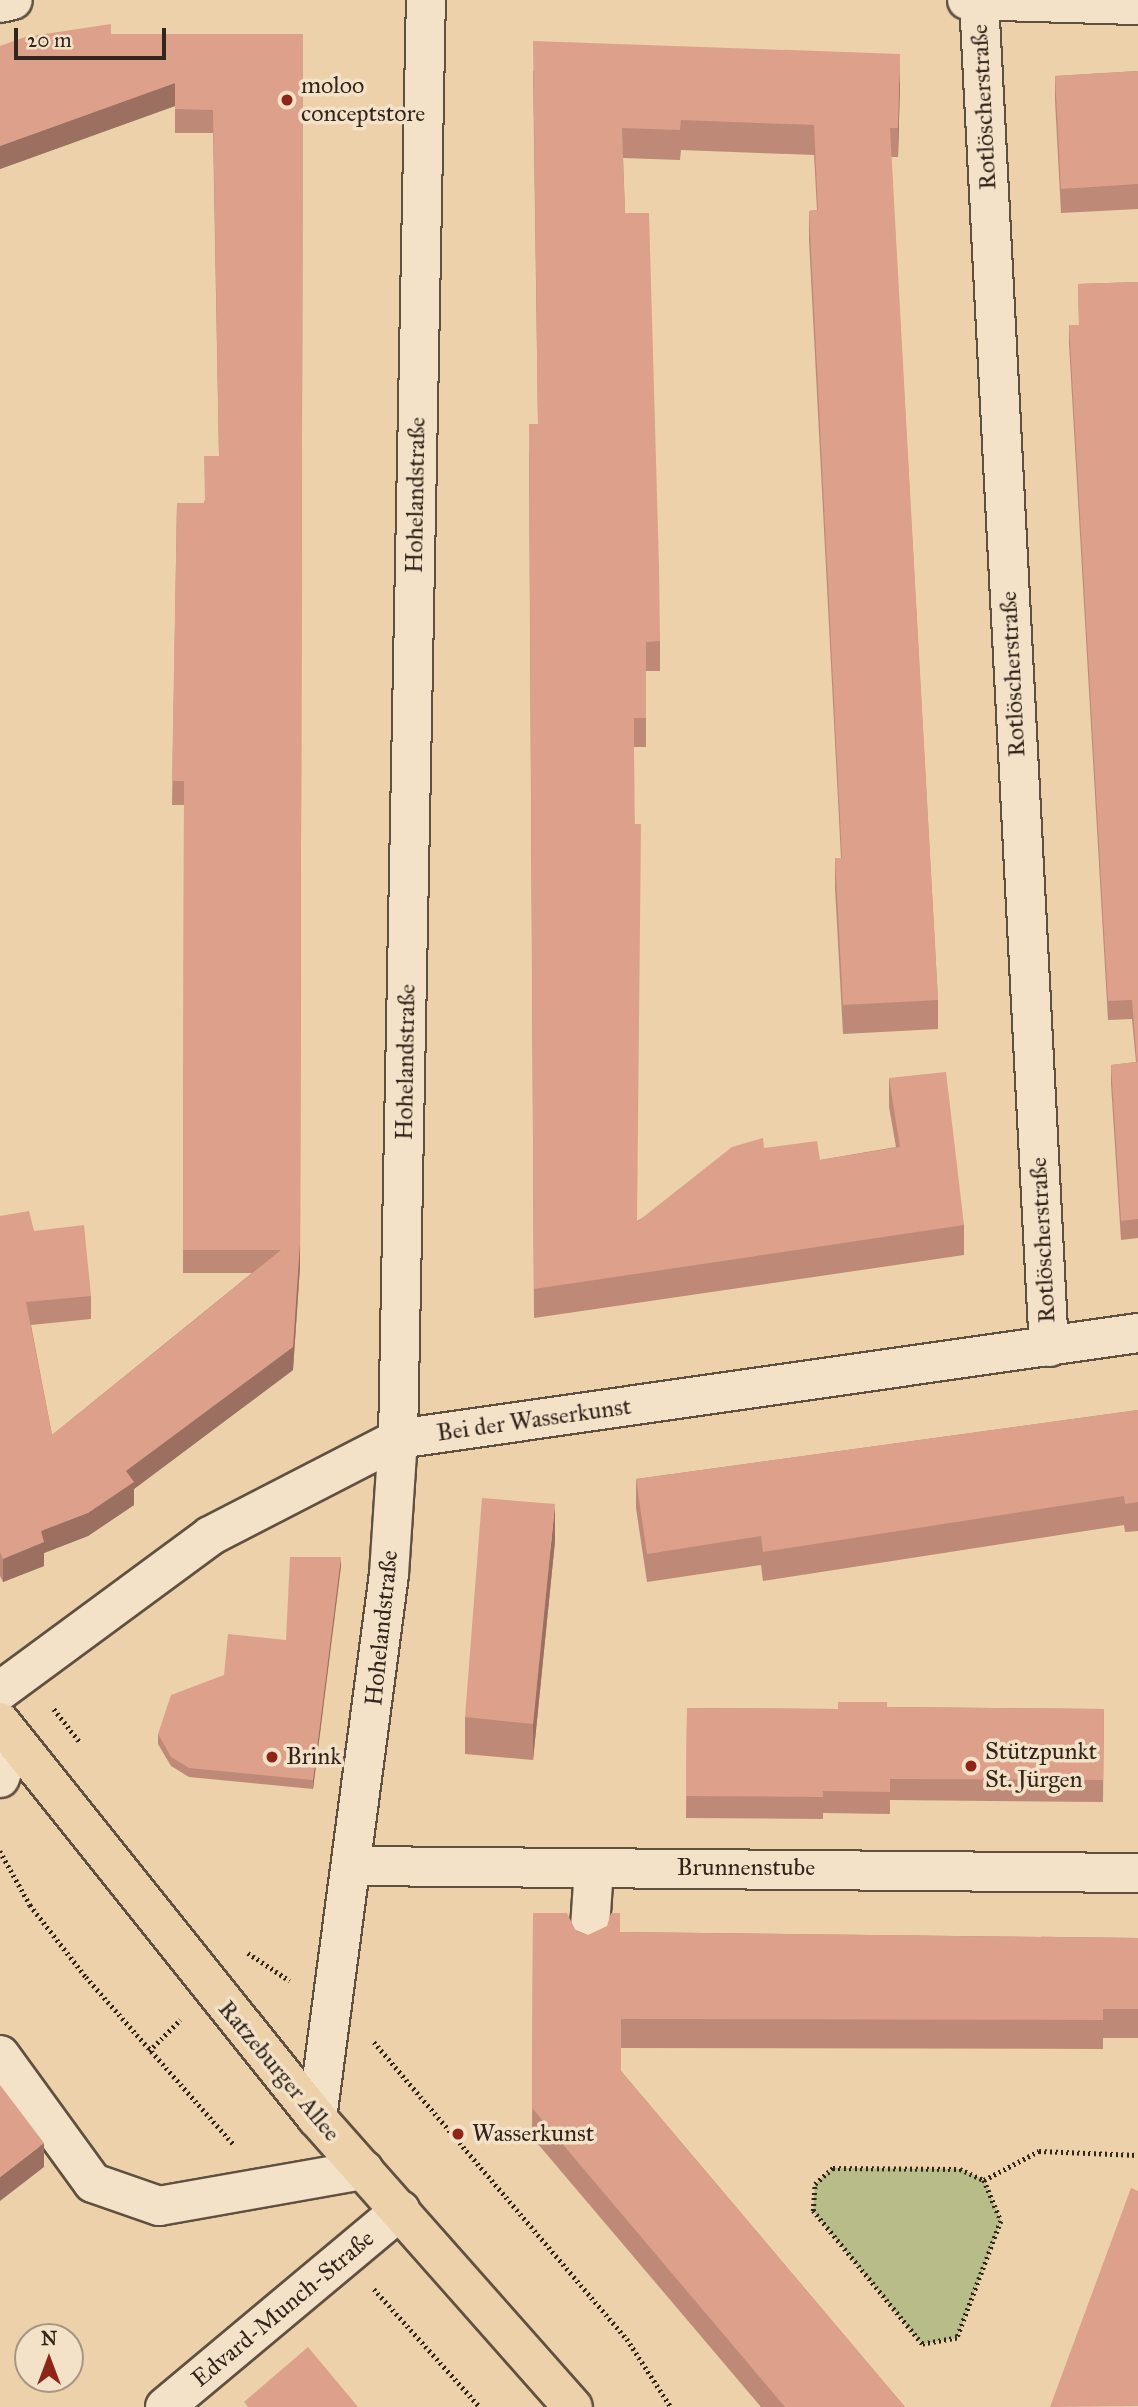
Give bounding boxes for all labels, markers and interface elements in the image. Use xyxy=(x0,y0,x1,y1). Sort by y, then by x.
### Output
scale bar xyxy=(18,14,170,58)
street label: Rotlöscherstraße xyxy=(965,23,1003,191)
text: 20 m xyxy=(27,27,72,53)
place label: moloo conceptstore xyxy=(301,72,425,128)
marker: moloo conceptstore xyxy=(279,92,295,108)
street label: Hohelandstraße xyxy=(400,417,432,573)
street label: Rotlöscherstraße xyxy=(994,590,1032,758)
street label: Hohelandstraße xyxy=(390,984,422,1140)
street label: Rotlöscherstraße xyxy=(1024,1156,1062,1324)
street label: Bei der Wasserkunst xyxy=(435,1392,633,1448)
street label: Hohelandstraße xyxy=(360,1549,404,1707)
place label: Stützpunkt St. Jürgen xyxy=(985,1738,1097,1794)
place label: Brink xyxy=(286,1743,342,1771)
marker: Brink xyxy=(264,1749,280,1765)
marker: Stützpunkt St. Jürgen xyxy=(963,1758,979,1774)
street label: Brunnenstube xyxy=(677,1854,815,1882)
street label: Ratzeburger Allee xyxy=(212,1995,346,2147)
place label: Wasserkunst xyxy=(472,2120,594,2148)
marker: Wasserkunst xyxy=(450,2126,466,2142)
street label: Edvard-Munch-Straße xyxy=(186,2224,380,2394)
north arrow xyxy=(14,2323,84,2393)
text: N xyxy=(41,2327,57,2350)

